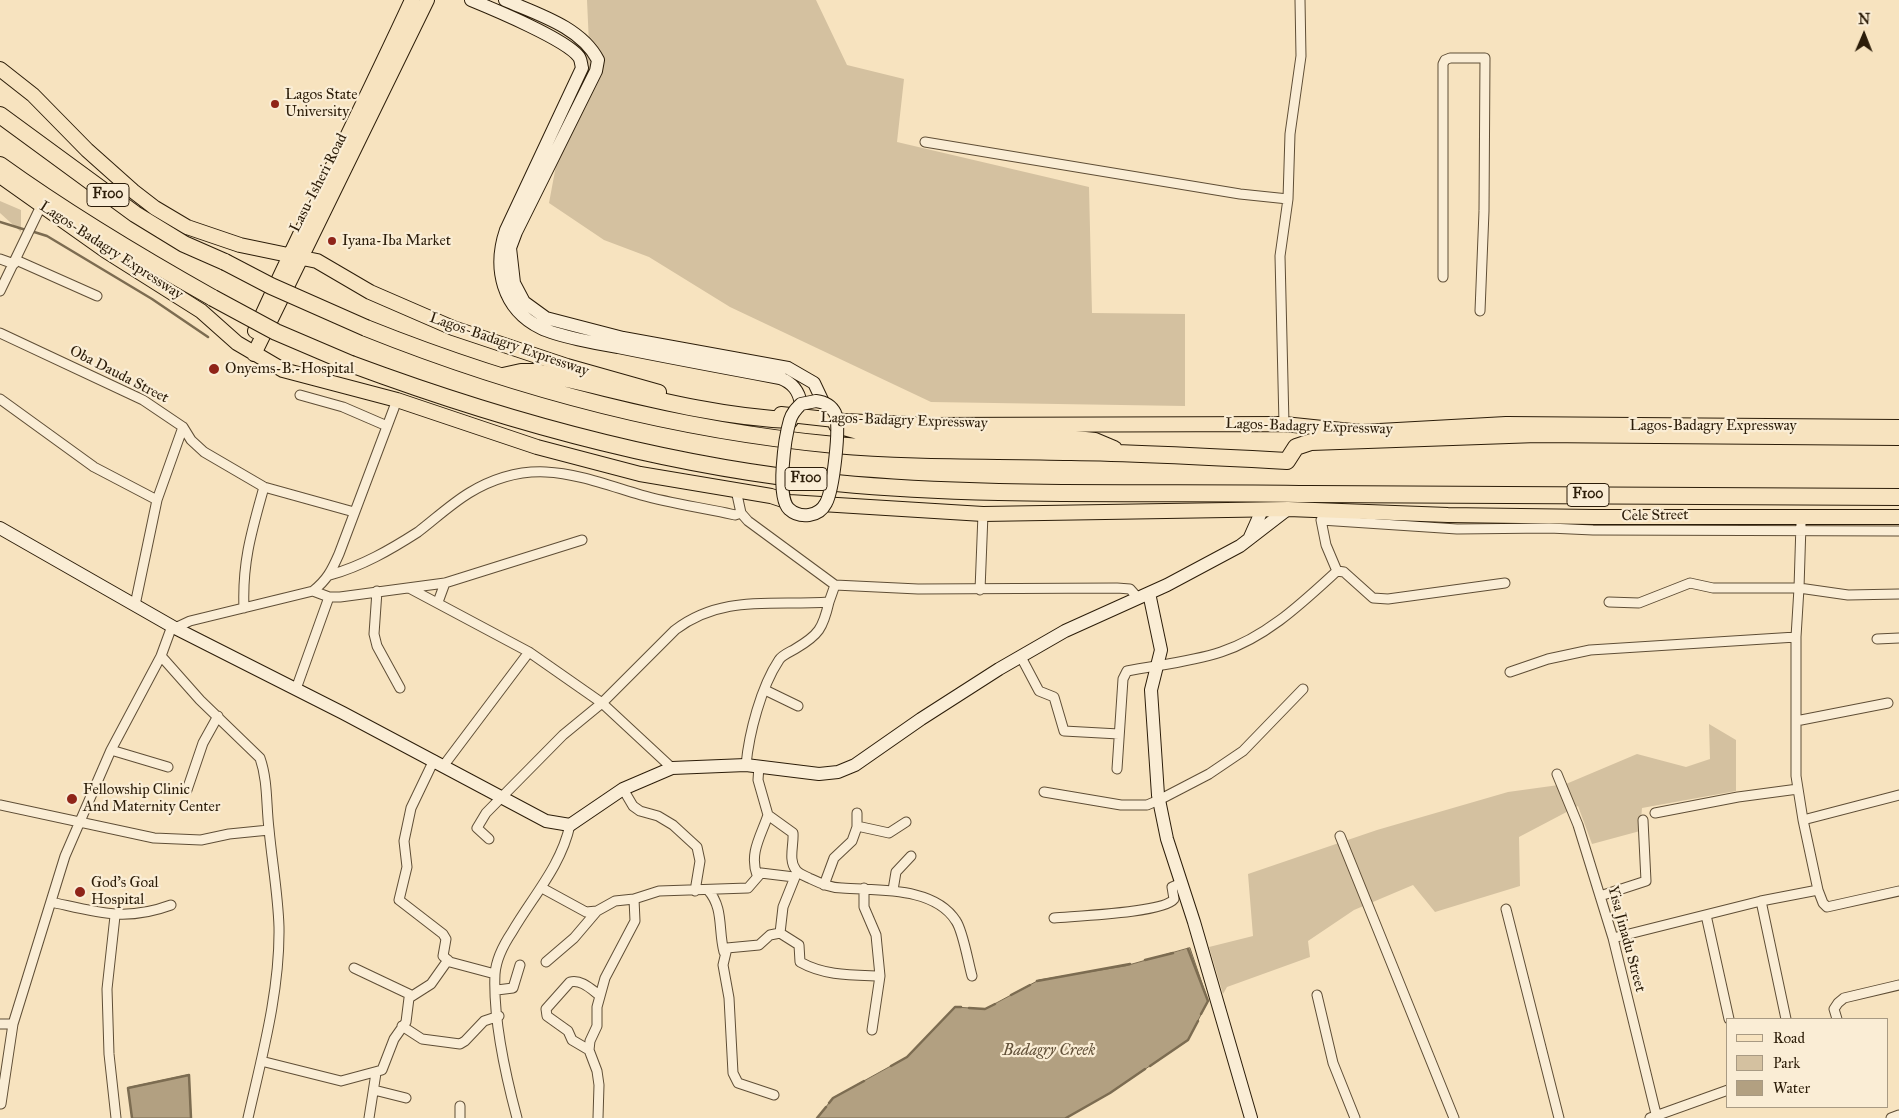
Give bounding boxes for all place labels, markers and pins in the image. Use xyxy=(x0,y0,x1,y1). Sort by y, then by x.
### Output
place label: Lagos State University xyxy=(285,86,358,121)
marker: Lagos State University xyxy=(269,98,281,110)
place label: Iyana-Iba Market xyxy=(342,232,451,250)
marker: Iyana-Iba Market xyxy=(326,235,338,247)
place label: Onyems-B.-Hospital xyxy=(225,360,354,378)
marker: Onyems-B.-Hospital xyxy=(207,362,221,376)
place label: Fellowship Clinic And Maternity Center xyxy=(83,781,220,816)
marker: Fellowship Clinic And Maternity Center xyxy=(65,792,79,806)
place label: God's Goal Hospital xyxy=(91,874,159,909)
marker: God's Goal Hospital xyxy=(73,885,87,899)

